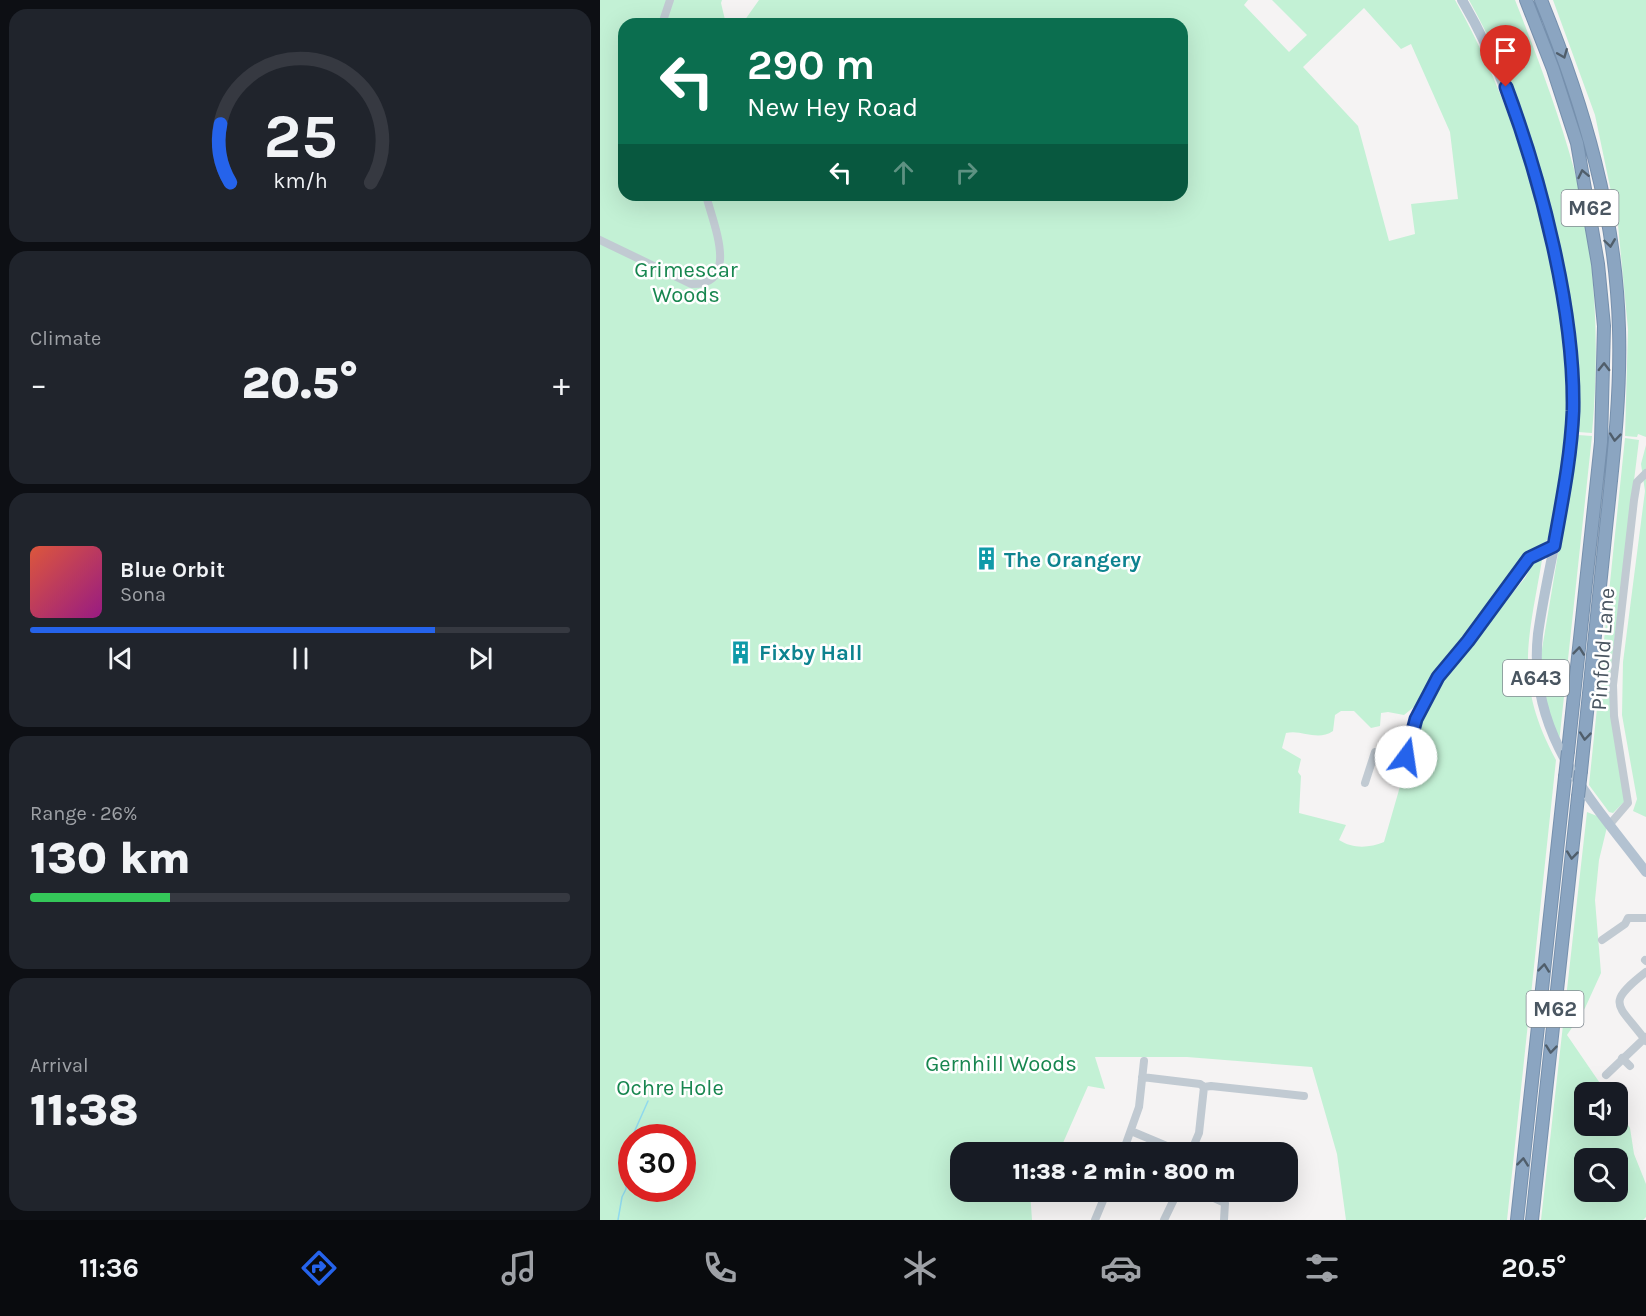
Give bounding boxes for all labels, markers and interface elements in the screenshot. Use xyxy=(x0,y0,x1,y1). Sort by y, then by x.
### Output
pin xyxy=(1480,25,1531,87)
icon: arrive xyxy=(1489,34,1522,67)
text: 290 m xyxy=(747,40,875,90)
icon: left xyxy=(648,42,726,120)
one-way arrow xyxy=(1556,48,1568,59)
text: New Hey Road xyxy=(747,91,918,123)
text: 25 xyxy=(263,100,337,173)
icon: left xyxy=(824,156,857,189)
icon: ahead xyxy=(887,156,920,189)
icon: right xyxy=(950,156,983,189)
text: km/h xyxy=(273,168,327,193)
one-way arrow xyxy=(1578,169,1591,179)
road number: M62 xyxy=(1562,190,1618,226)
one-way arrow xyxy=(1604,238,1616,248)
park label: Grimescar Woods xyxy=(634,257,738,308)
text: Climate xyxy=(30,327,101,350)
text: 20.5° xyxy=(242,357,358,409)
one-way arrow xyxy=(1598,363,1610,372)
text: − xyxy=(30,365,47,403)
text: + xyxy=(553,365,570,403)
one-way arrow xyxy=(1609,433,1622,442)
building icon: The Orangery xyxy=(973,546,999,572)
place label: The Orangery xyxy=(1004,547,1141,573)
text: Blue Orbit xyxy=(120,557,225,583)
text: Sona xyxy=(120,583,166,606)
street label: Pinfold Lane xyxy=(1586,587,1620,711)
building icon: Fixby Hall xyxy=(728,639,754,665)
place label: Fixby Hall xyxy=(759,640,862,666)
icon: previous xyxy=(104,642,137,675)
icon: pause xyxy=(284,642,317,675)
icon: next xyxy=(464,642,497,675)
one-way arrow xyxy=(1572,647,1585,656)
road number: A643 xyxy=(1503,660,1569,696)
position arrow xyxy=(1374,725,1438,789)
one-way arrow xyxy=(1579,731,1592,740)
text: Range · 26% xyxy=(30,802,138,825)
text: 130 km xyxy=(30,832,190,884)
one-way arrow xyxy=(1566,851,1579,860)
one-way arrow xyxy=(1537,963,1550,972)
road number: M62 xyxy=(1526,991,1584,1027)
one-way arrow xyxy=(1545,1045,1558,1054)
park label: Gernhill Woods xyxy=(925,1051,1077,1077)
text: Arrival xyxy=(30,1054,89,1077)
park label: Ochre Hole xyxy=(616,1075,724,1101)
map controls xyxy=(1574,1082,1628,1202)
button: sound xyxy=(1574,1082,1628,1136)
text: 11:38 xyxy=(30,1084,139,1136)
speed limit sign: 30 xyxy=(618,1124,696,1202)
button: search xyxy=(1574,1148,1628,1202)
one-way arrow xyxy=(1516,1157,1529,1166)
text: 11:38 · 2 min · 800 m xyxy=(1013,1159,1235,1185)
icon: directions xyxy=(298,1247,340,1289)
icon: music xyxy=(498,1247,540,1289)
icon: phone xyxy=(699,1247,741,1289)
icon: climate xyxy=(899,1247,941,1289)
icon: car xyxy=(1100,1247,1142,1289)
icon: filters xyxy=(1301,1247,1343,1289)
text: 11:36 xyxy=(79,1252,139,1284)
text: 20.5° xyxy=(1501,1252,1567,1284)

